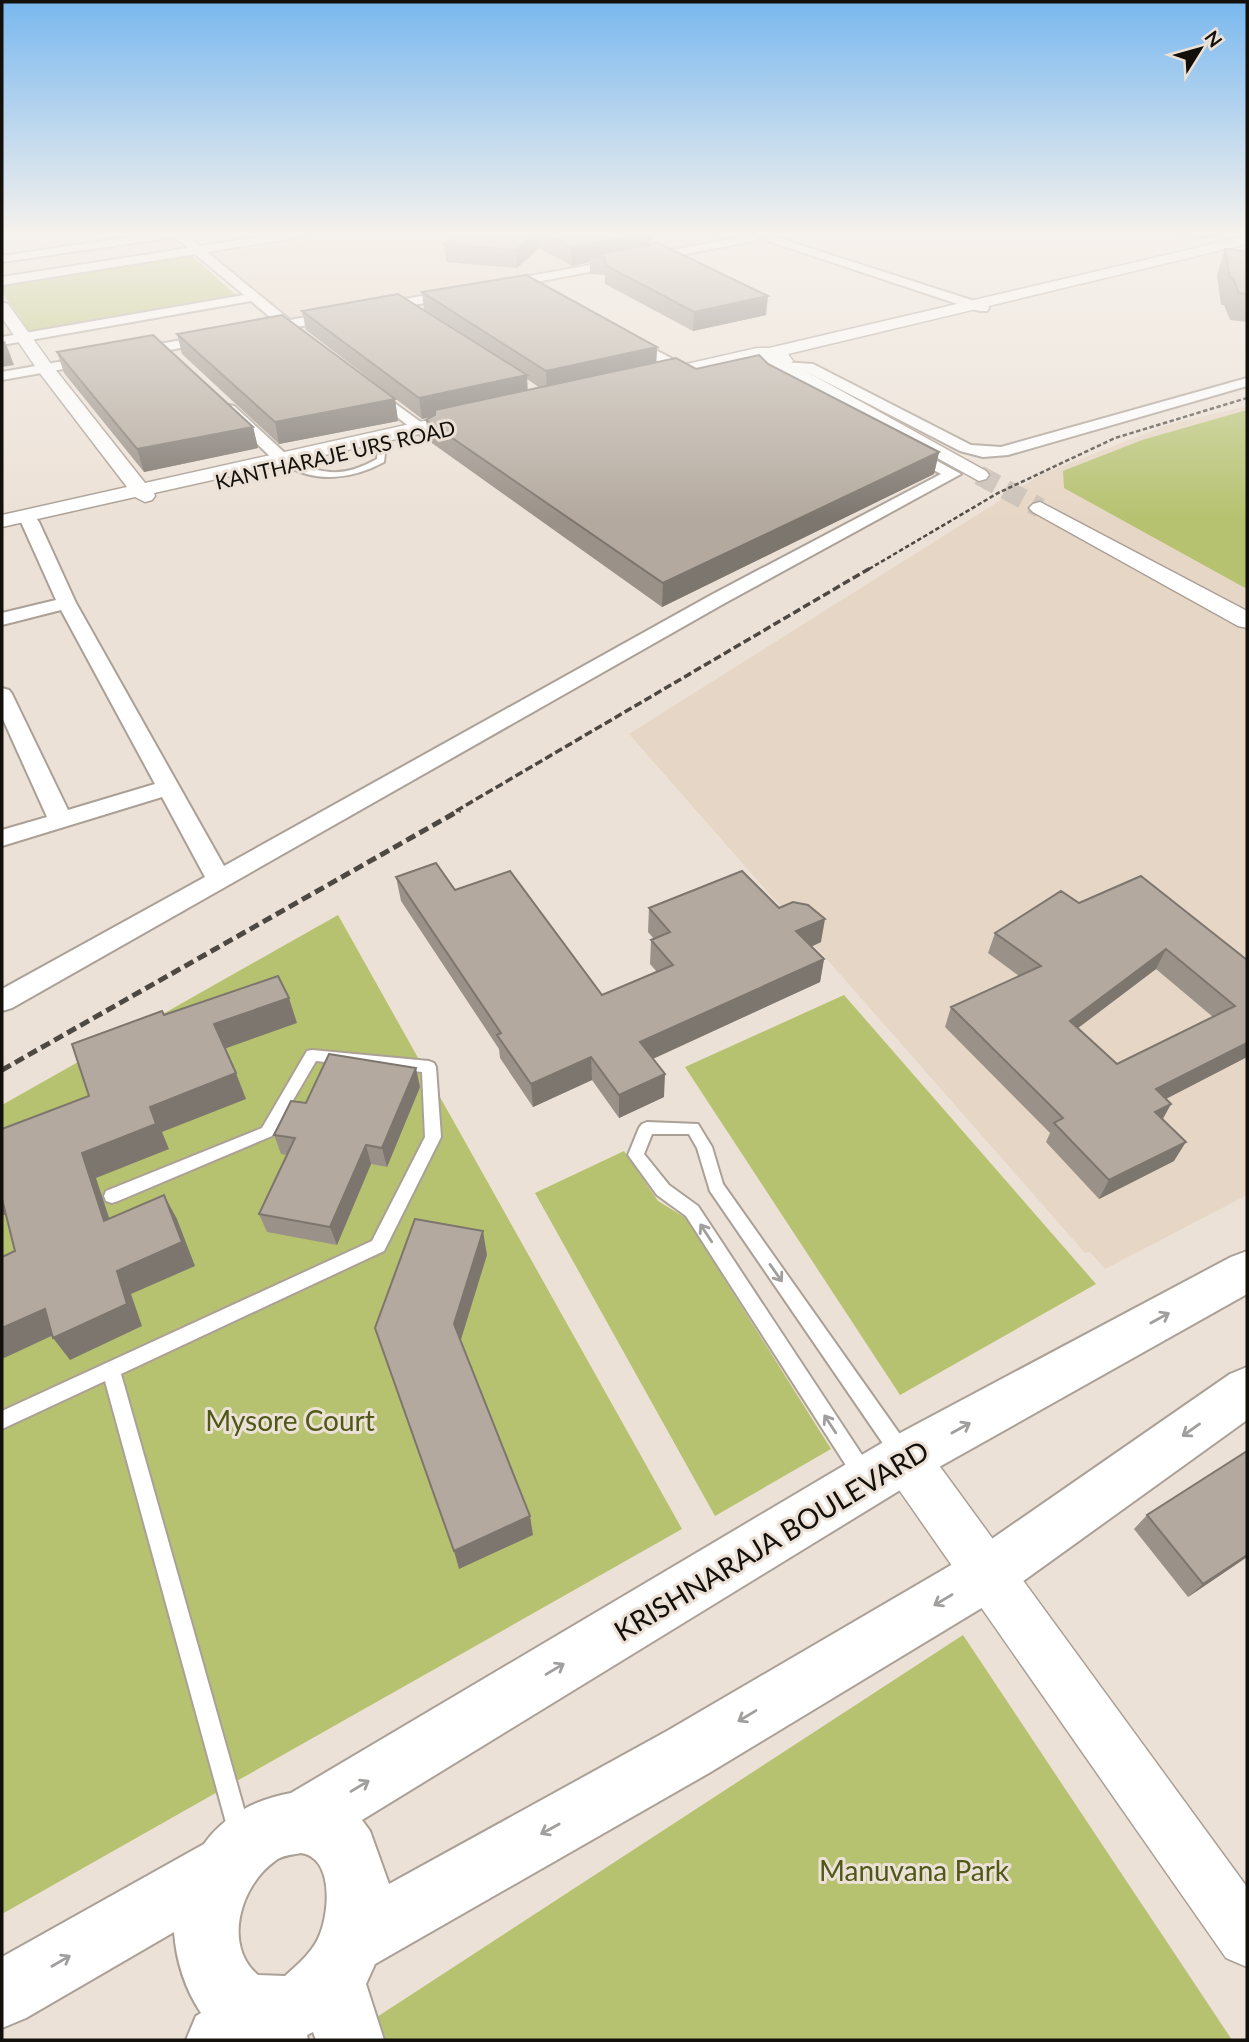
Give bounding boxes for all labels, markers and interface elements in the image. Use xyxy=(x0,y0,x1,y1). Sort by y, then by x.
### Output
north arrow xyxy=(1165,14,1235,84)
text: N xyxy=(1200,26,1228,51)
street label: KANTHARAJE URS ROAD xyxy=(213,414,457,494)
one-way arrow xyxy=(699,1224,714,1243)
one-way arrow xyxy=(769,1263,783,1282)
one-way arrow xyxy=(1150,1311,1170,1325)
park label: Mysore Court xyxy=(205,1403,375,1437)
one-way arrow xyxy=(823,1415,838,1434)
one-way arrow xyxy=(950,1421,971,1434)
one-way arrow xyxy=(1182,1423,1201,1437)
street label: KRISHNARAJA BOULEVARD xyxy=(608,1432,934,1648)
one-way arrow xyxy=(933,1594,954,1607)
one-way arrow xyxy=(544,1662,564,1676)
one-way arrow xyxy=(738,1710,758,1724)
one-way arrow xyxy=(349,1779,369,1793)
one-way arrow xyxy=(540,1822,560,1836)
park label: Manuvana Park xyxy=(819,1853,1010,1887)
one-way arrow xyxy=(50,1954,71,1967)

